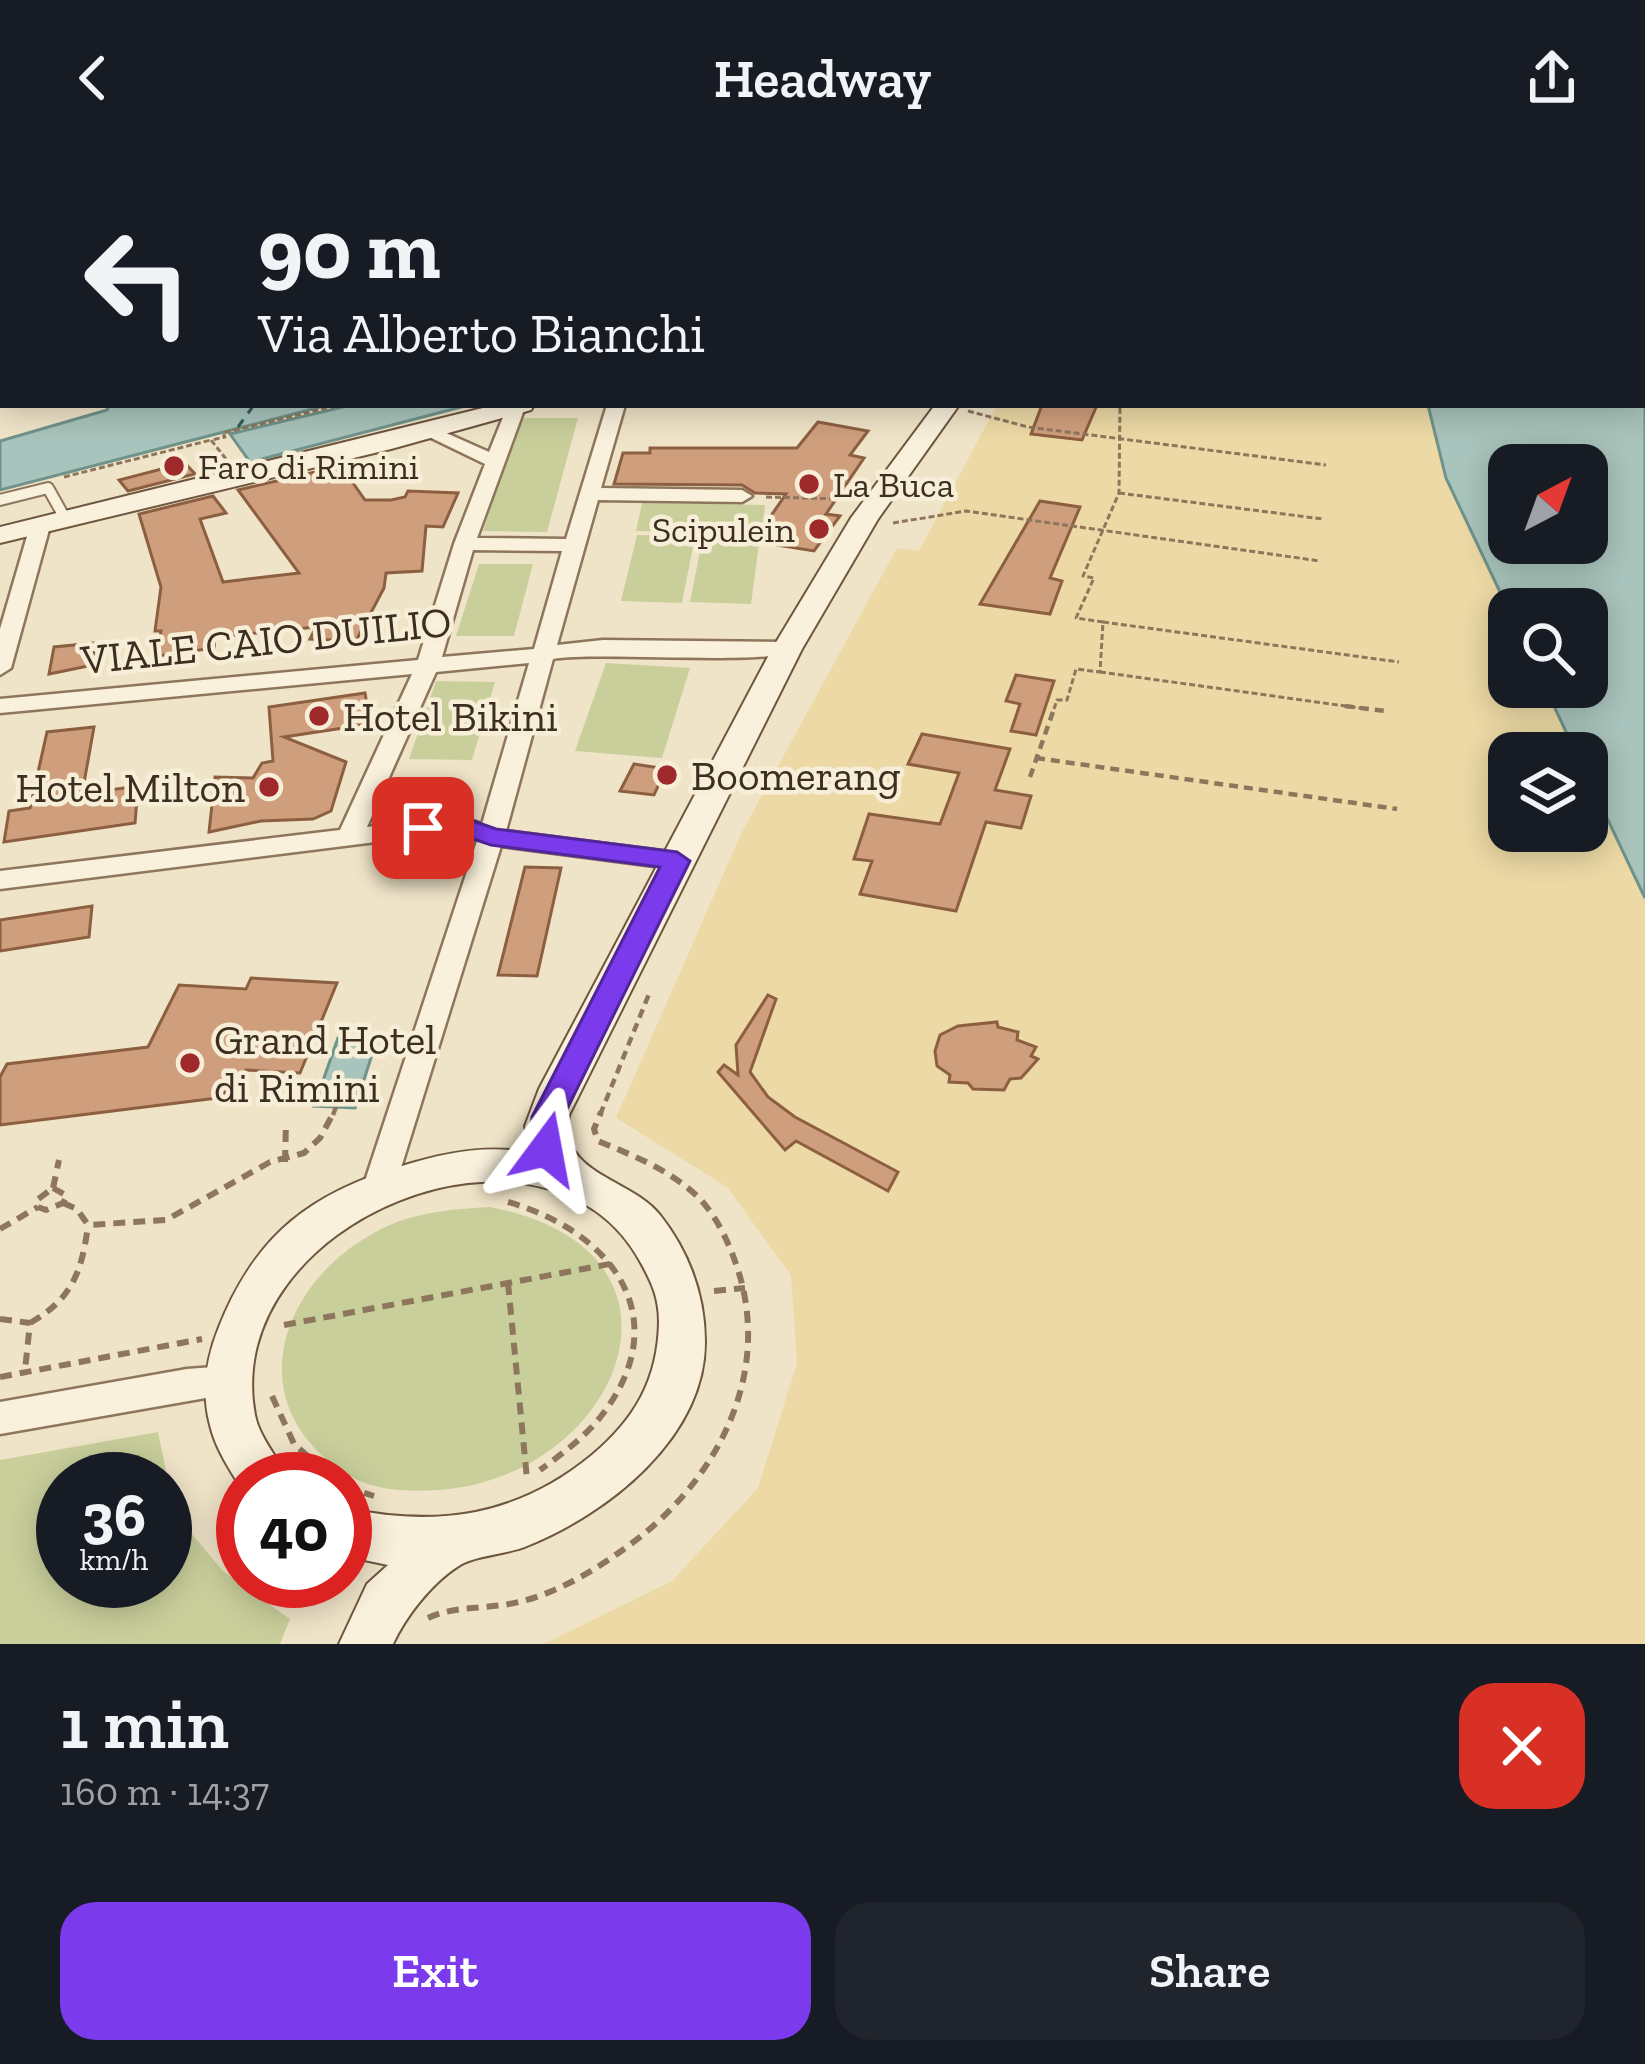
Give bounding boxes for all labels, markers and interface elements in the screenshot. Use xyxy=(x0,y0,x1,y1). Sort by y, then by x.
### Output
icon: back xyxy=(60,45,126,111)
icon: share xyxy=(1519,45,1585,111)
text: Headway xyxy=(714,46,931,111)
text: 90 m xyxy=(258,199,441,300)
icon: left xyxy=(60,204,216,360)
text: Via Alberto Bianchi xyxy=(258,301,705,366)
north arrow xyxy=(1488,444,1608,564)
map controls xyxy=(1488,444,1608,852)
place label: Faro di Rimini xyxy=(198,445,419,488)
marker: Faro di Rimini xyxy=(161,453,187,479)
place label: La Buca xyxy=(833,463,954,506)
marker: La Buca xyxy=(796,471,822,497)
place label: Scipulein xyxy=(652,508,795,551)
marker: Scipulein xyxy=(806,516,832,542)
button: search xyxy=(1488,588,1608,708)
street label: VIALE CAIO DUILIO xyxy=(77,596,454,685)
place label: Hotel Bikini xyxy=(343,691,558,742)
marker: Hotel Bikini xyxy=(306,703,332,729)
button: layers xyxy=(1488,732,1608,852)
place label: Boomerang xyxy=(691,750,900,801)
place label: Hotel Milton xyxy=(16,762,245,813)
marker: Boomerang xyxy=(654,762,680,788)
marker: Hotel Milton xyxy=(256,774,282,800)
pin xyxy=(372,777,474,879)
icon: arrive xyxy=(390,795,456,861)
place label: Grand Hotel di Rimini xyxy=(214,1014,436,1113)
marker: Grand Hotel di Rimini xyxy=(177,1050,203,1076)
position arrow xyxy=(483,1086,609,1212)
speed limit sign: 40 xyxy=(216,1452,372,1608)
text: 36 xyxy=(82,1479,146,1551)
text: km/h xyxy=(80,1542,148,1578)
text: 1 min xyxy=(60,1680,229,1766)
button: close xyxy=(1459,1683,1585,1809)
text: 160 m · 14:37 xyxy=(60,1768,269,1815)
button: Exit xyxy=(60,1902,811,2040)
button: Share xyxy=(835,1902,1585,2040)

